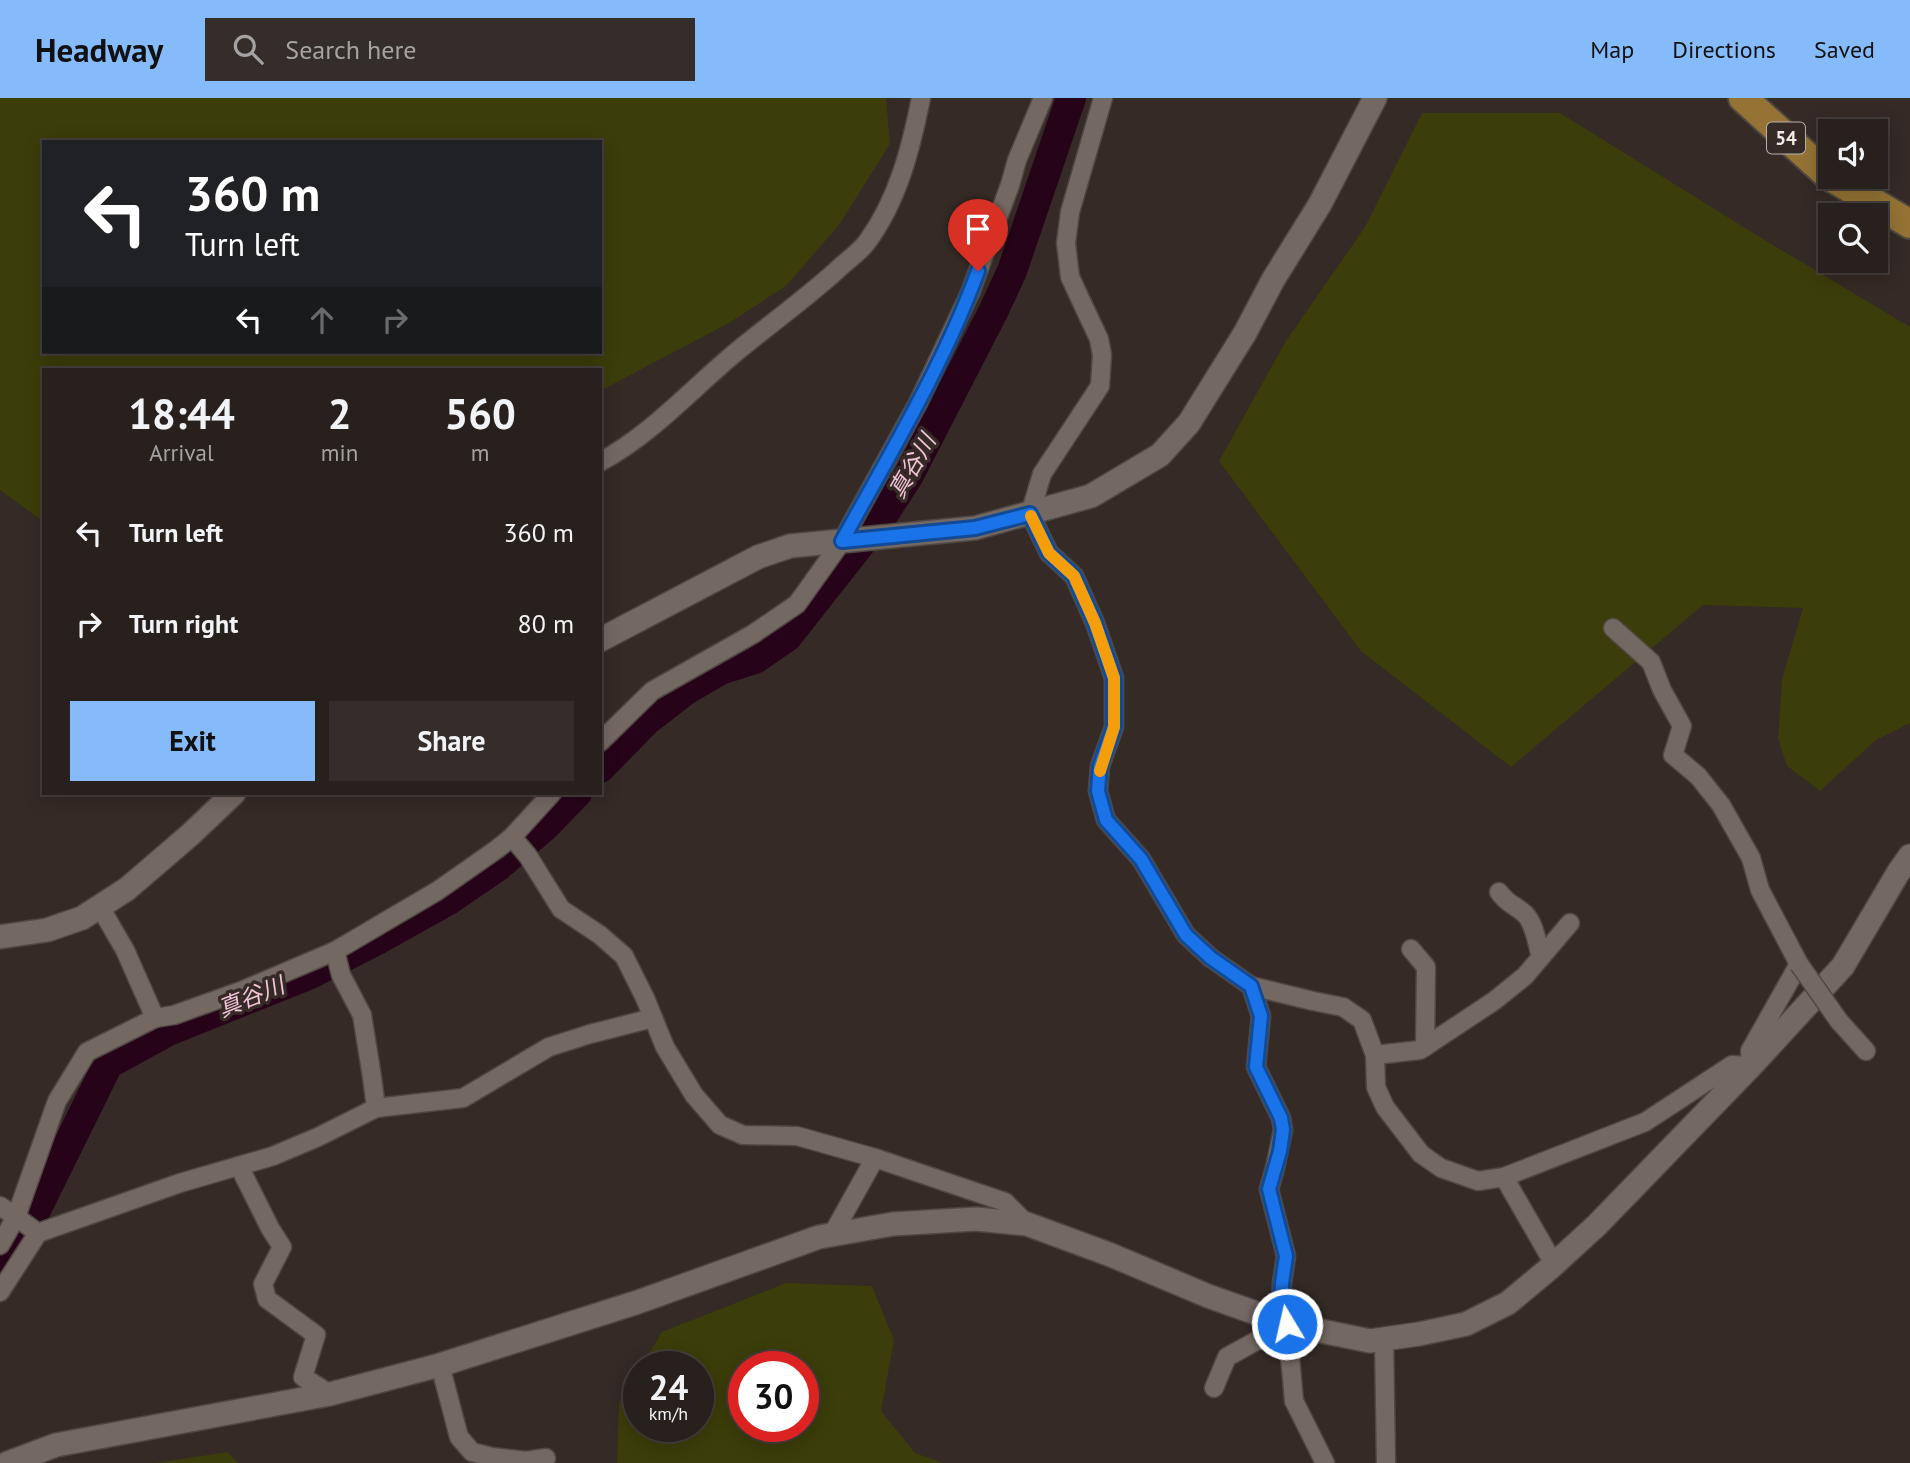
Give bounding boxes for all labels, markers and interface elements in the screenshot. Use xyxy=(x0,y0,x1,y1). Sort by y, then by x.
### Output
search box xyxy=(205,18,695,81)
text: Headway xyxy=(35,28,163,71)
icon: search xyxy=(229,30,267,68)
text: Search here xyxy=(285,33,416,66)
text: Map xyxy=(1590,34,1634,65)
text: Directions xyxy=(1672,34,1776,65)
text: Saved xyxy=(1814,34,1875,65)
map controls xyxy=(1818,119,1888,273)
button: sound xyxy=(1818,119,1888,189)
road number: 54 xyxy=(1767,122,1805,154)
text: 360 m xyxy=(185,161,320,225)
icon: left xyxy=(70,168,161,259)
pin xyxy=(948,199,1008,271)
button: search xyxy=(1818,203,1888,273)
icon: arrive xyxy=(959,210,997,248)
text: Turn left xyxy=(185,223,300,265)
icon: left xyxy=(230,301,268,339)
icon: ahead xyxy=(303,301,341,339)
icon: right xyxy=(376,301,414,339)
text: 18:44 xyxy=(128,386,235,441)
text: 2 xyxy=(328,386,351,441)
text: 560 xyxy=(444,386,516,441)
water label: 真谷川 xyxy=(882,426,943,503)
text: Arrival xyxy=(149,438,214,467)
text: min xyxy=(321,438,358,467)
text: m xyxy=(471,438,489,467)
icon: left xyxy=(70,514,108,552)
text: Turn left xyxy=(129,516,223,549)
text: 360 m xyxy=(503,516,574,549)
icon: right xyxy=(70,605,108,643)
text: Turn right xyxy=(129,607,238,640)
text: 80 m xyxy=(518,607,574,640)
button: Exit xyxy=(70,701,315,781)
button: Share xyxy=(329,701,574,781)
water label: 真谷川 xyxy=(213,969,291,1023)
position arrow xyxy=(1250,1287,1324,1361)
speed limit sign: 30 xyxy=(728,1351,819,1442)
text: 24 xyxy=(649,1364,688,1410)
text: km/h xyxy=(649,1402,688,1425)

